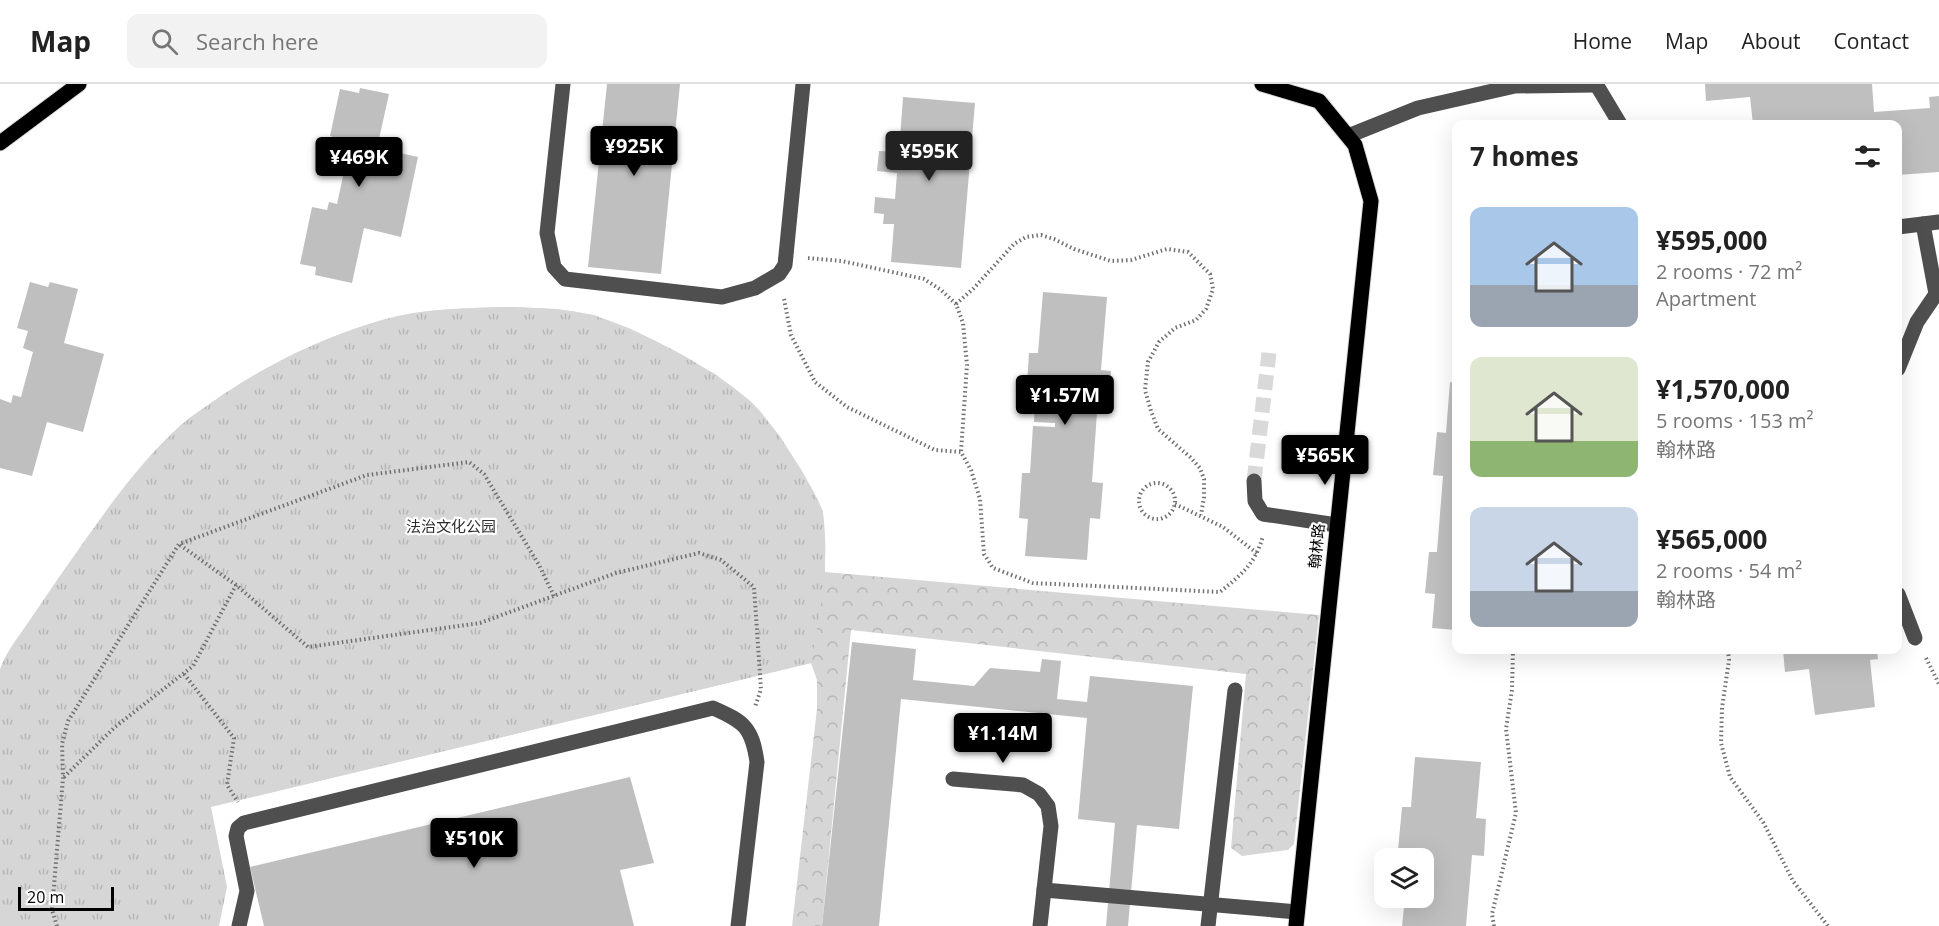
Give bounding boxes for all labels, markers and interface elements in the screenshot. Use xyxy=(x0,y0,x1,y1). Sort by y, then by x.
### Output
search box xyxy=(127,14,547,68)
text: Map xyxy=(30,22,91,60)
icon: search xyxy=(148,25,181,58)
text: Search here xyxy=(196,26,319,56)
text: Home xyxy=(1573,27,1632,55)
text: Map xyxy=(1665,27,1708,55)
text: About xyxy=(1741,27,1801,55)
text: Contact xyxy=(1834,27,1909,55)
pin: ¥925K xyxy=(592,126,676,177)
pin: ¥595K xyxy=(887,131,971,182)
text: ¥925K xyxy=(604,132,664,159)
pin: ¥469K xyxy=(317,137,401,188)
text: ¥595K xyxy=(899,137,959,164)
text: 7 homes xyxy=(1470,138,1579,174)
icon: filters xyxy=(1851,140,1884,173)
text: ¥469K xyxy=(329,143,389,170)
text: ¥595,000 xyxy=(1656,222,1767,258)
icon: home xyxy=(1518,231,1590,303)
text: 2 rooms · 72 m² xyxy=(1656,258,1802,285)
text: Apartment xyxy=(1656,285,1756,312)
text: ¥1,570,000 xyxy=(1656,371,1790,407)
pin: ¥1.57M xyxy=(1016,375,1114,426)
text: ¥1.57M xyxy=(1030,381,1100,408)
icon: home xyxy=(1518,381,1590,453)
text: 5 rooms · 153 m² xyxy=(1656,407,1814,434)
pin: ¥565K xyxy=(1283,435,1367,486)
text: 翰林路 xyxy=(1656,436,1716,463)
text: ¥565K xyxy=(1295,441,1355,468)
park label: 法治文化公园 xyxy=(406,516,496,536)
text: ¥565,000 xyxy=(1656,521,1767,557)
street label: 翰林路 xyxy=(1304,522,1328,569)
icon: home xyxy=(1518,531,1590,603)
text: 2 rooms · 54 m² xyxy=(1656,557,1802,584)
text: 翰林路 xyxy=(1656,586,1716,613)
pin: ¥1.14M xyxy=(954,713,1052,764)
text: ¥1.14M xyxy=(968,719,1038,746)
pin: ¥510K xyxy=(432,818,516,869)
text: ¥510K xyxy=(444,824,504,851)
map controls xyxy=(1374,848,1434,908)
button: layers xyxy=(1374,848,1434,908)
scale bar xyxy=(18,884,114,912)
text: 20 m xyxy=(27,886,64,908)

